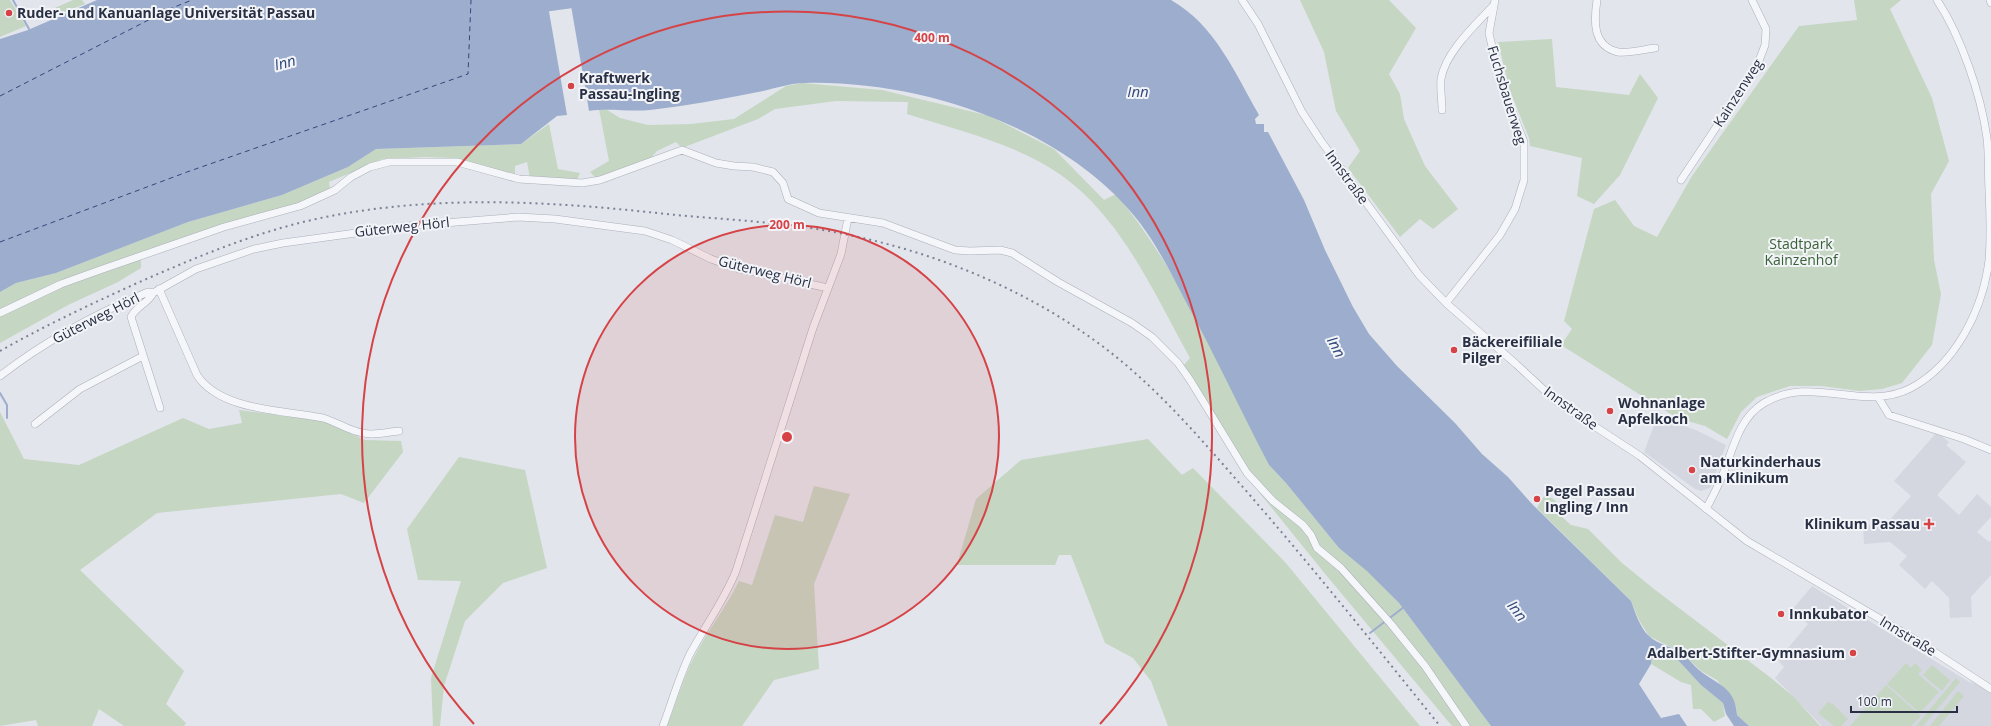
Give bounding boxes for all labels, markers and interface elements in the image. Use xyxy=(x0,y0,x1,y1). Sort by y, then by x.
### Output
place label: Ruder- und Kanuanlage Universität Passau xyxy=(17,3,315,22)
marker: Ruder- und Kanuanlage Universität Passau xyxy=(4,8,14,18)
text: 400 m xyxy=(914,29,950,46)
street label: Fuchsbauerweg xyxy=(1483,43,1532,147)
water label: Inn xyxy=(272,50,298,74)
street label: Kainzenweg xyxy=(1708,55,1767,131)
place label: Kraftwerk Passau-Ingling xyxy=(579,68,680,103)
marker: Kraftwerk Passau-Ingling xyxy=(566,81,576,91)
water label: Inn xyxy=(1127,81,1149,101)
street label: Innstraße xyxy=(1321,146,1374,208)
street label: Güterweg Hörl xyxy=(354,212,450,241)
text: 200 m xyxy=(769,216,805,233)
park label: Stadtpark Kainzenhof xyxy=(1764,234,1839,269)
street label: Güterweg Hörl xyxy=(717,251,814,292)
street label: Güterweg Hörl xyxy=(49,287,143,348)
water label: Inn xyxy=(1323,332,1351,361)
place label: Bäckereifiliale Pilger xyxy=(1462,332,1562,367)
marker: Bäckereifiliale Pilger xyxy=(1449,345,1459,355)
street label: Innstraße xyxy=(1540,381,1602,434)
place label: Wohnanlage Apfelkoch xyxy=(1618,393,1705,428)
marker: Wohnanlage Apfelkoch xyxy=(1605,406,1615,416)
centre of rings xyxy=(780,430,794,444)
place label: Naturkinderhaus am Klinikum xyxy=(1700,452,1821,487)
marker: Naturkinderhaus am Klinikum xyxy=(1687,465,1697,475)
place label: Pegel Passau Ingling / Inn xyxy=(1545,481,1635,516)
marker: Pegel Passau Ingling / Inn xyxy=(1532,494,1542,504)
place label: Klinikum Passau xyxy=(1805,514,1920,533)
marker: Klinikum Passau xyxy=(1923,518,1935,530)
water label: Inn xyxy=(1503,596,1532,625)
place label: Innkubator xyxy=(1789,604,1869,623)
marker: Innkubator xyxy=(1776,609,1786,619)
street label: Innstraße xyxy=(1876,611,1940,660)
place label: Adalbert-Stifter-Gymnasium xyxy=(1647,643,1845,662)
marker: Adalbert-Stifter-Gymnasium xyxy=(1848,648,1858,658)
scale bar xyxy=(1851,688,1957,714)
text: 100 m xyxy=(1857,693,1892,710)

